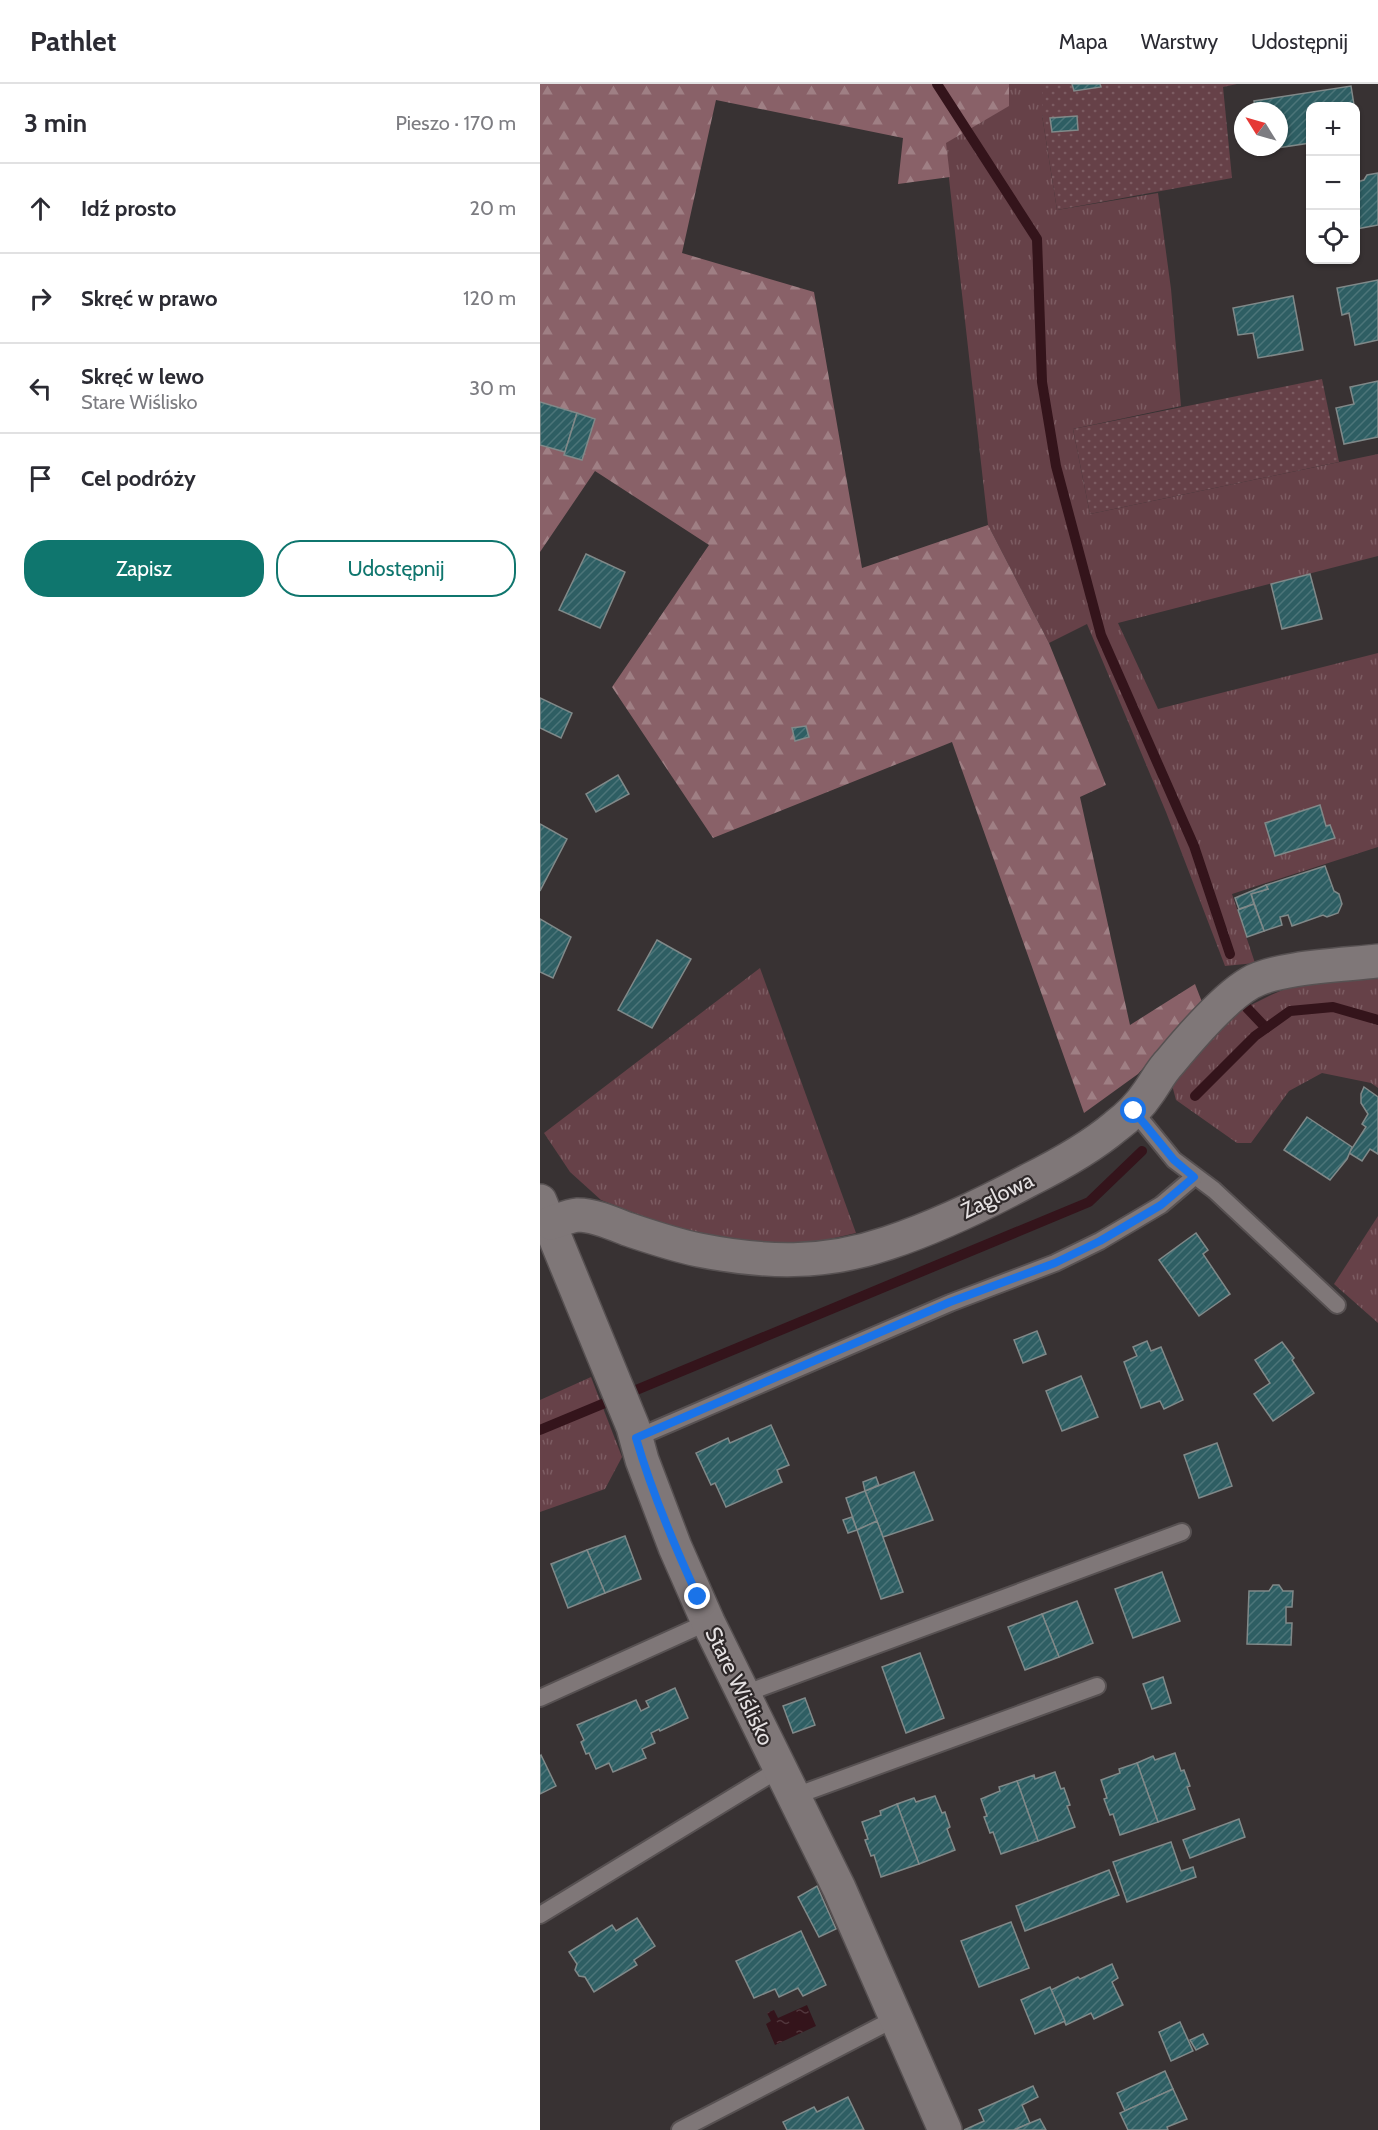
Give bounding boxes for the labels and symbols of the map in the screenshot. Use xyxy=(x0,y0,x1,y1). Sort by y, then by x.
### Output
north arrow xyxy=(1234,102,1288,156)
route start xyxy=(1120,1097,1146,1123)
street label: Żaglowa xyxy=(957,1166,1038,1224)
route end xyxy=(684,1583,710,1609)
street label: Stare Wiślisko xyxy=(699,1623,780,1750)

